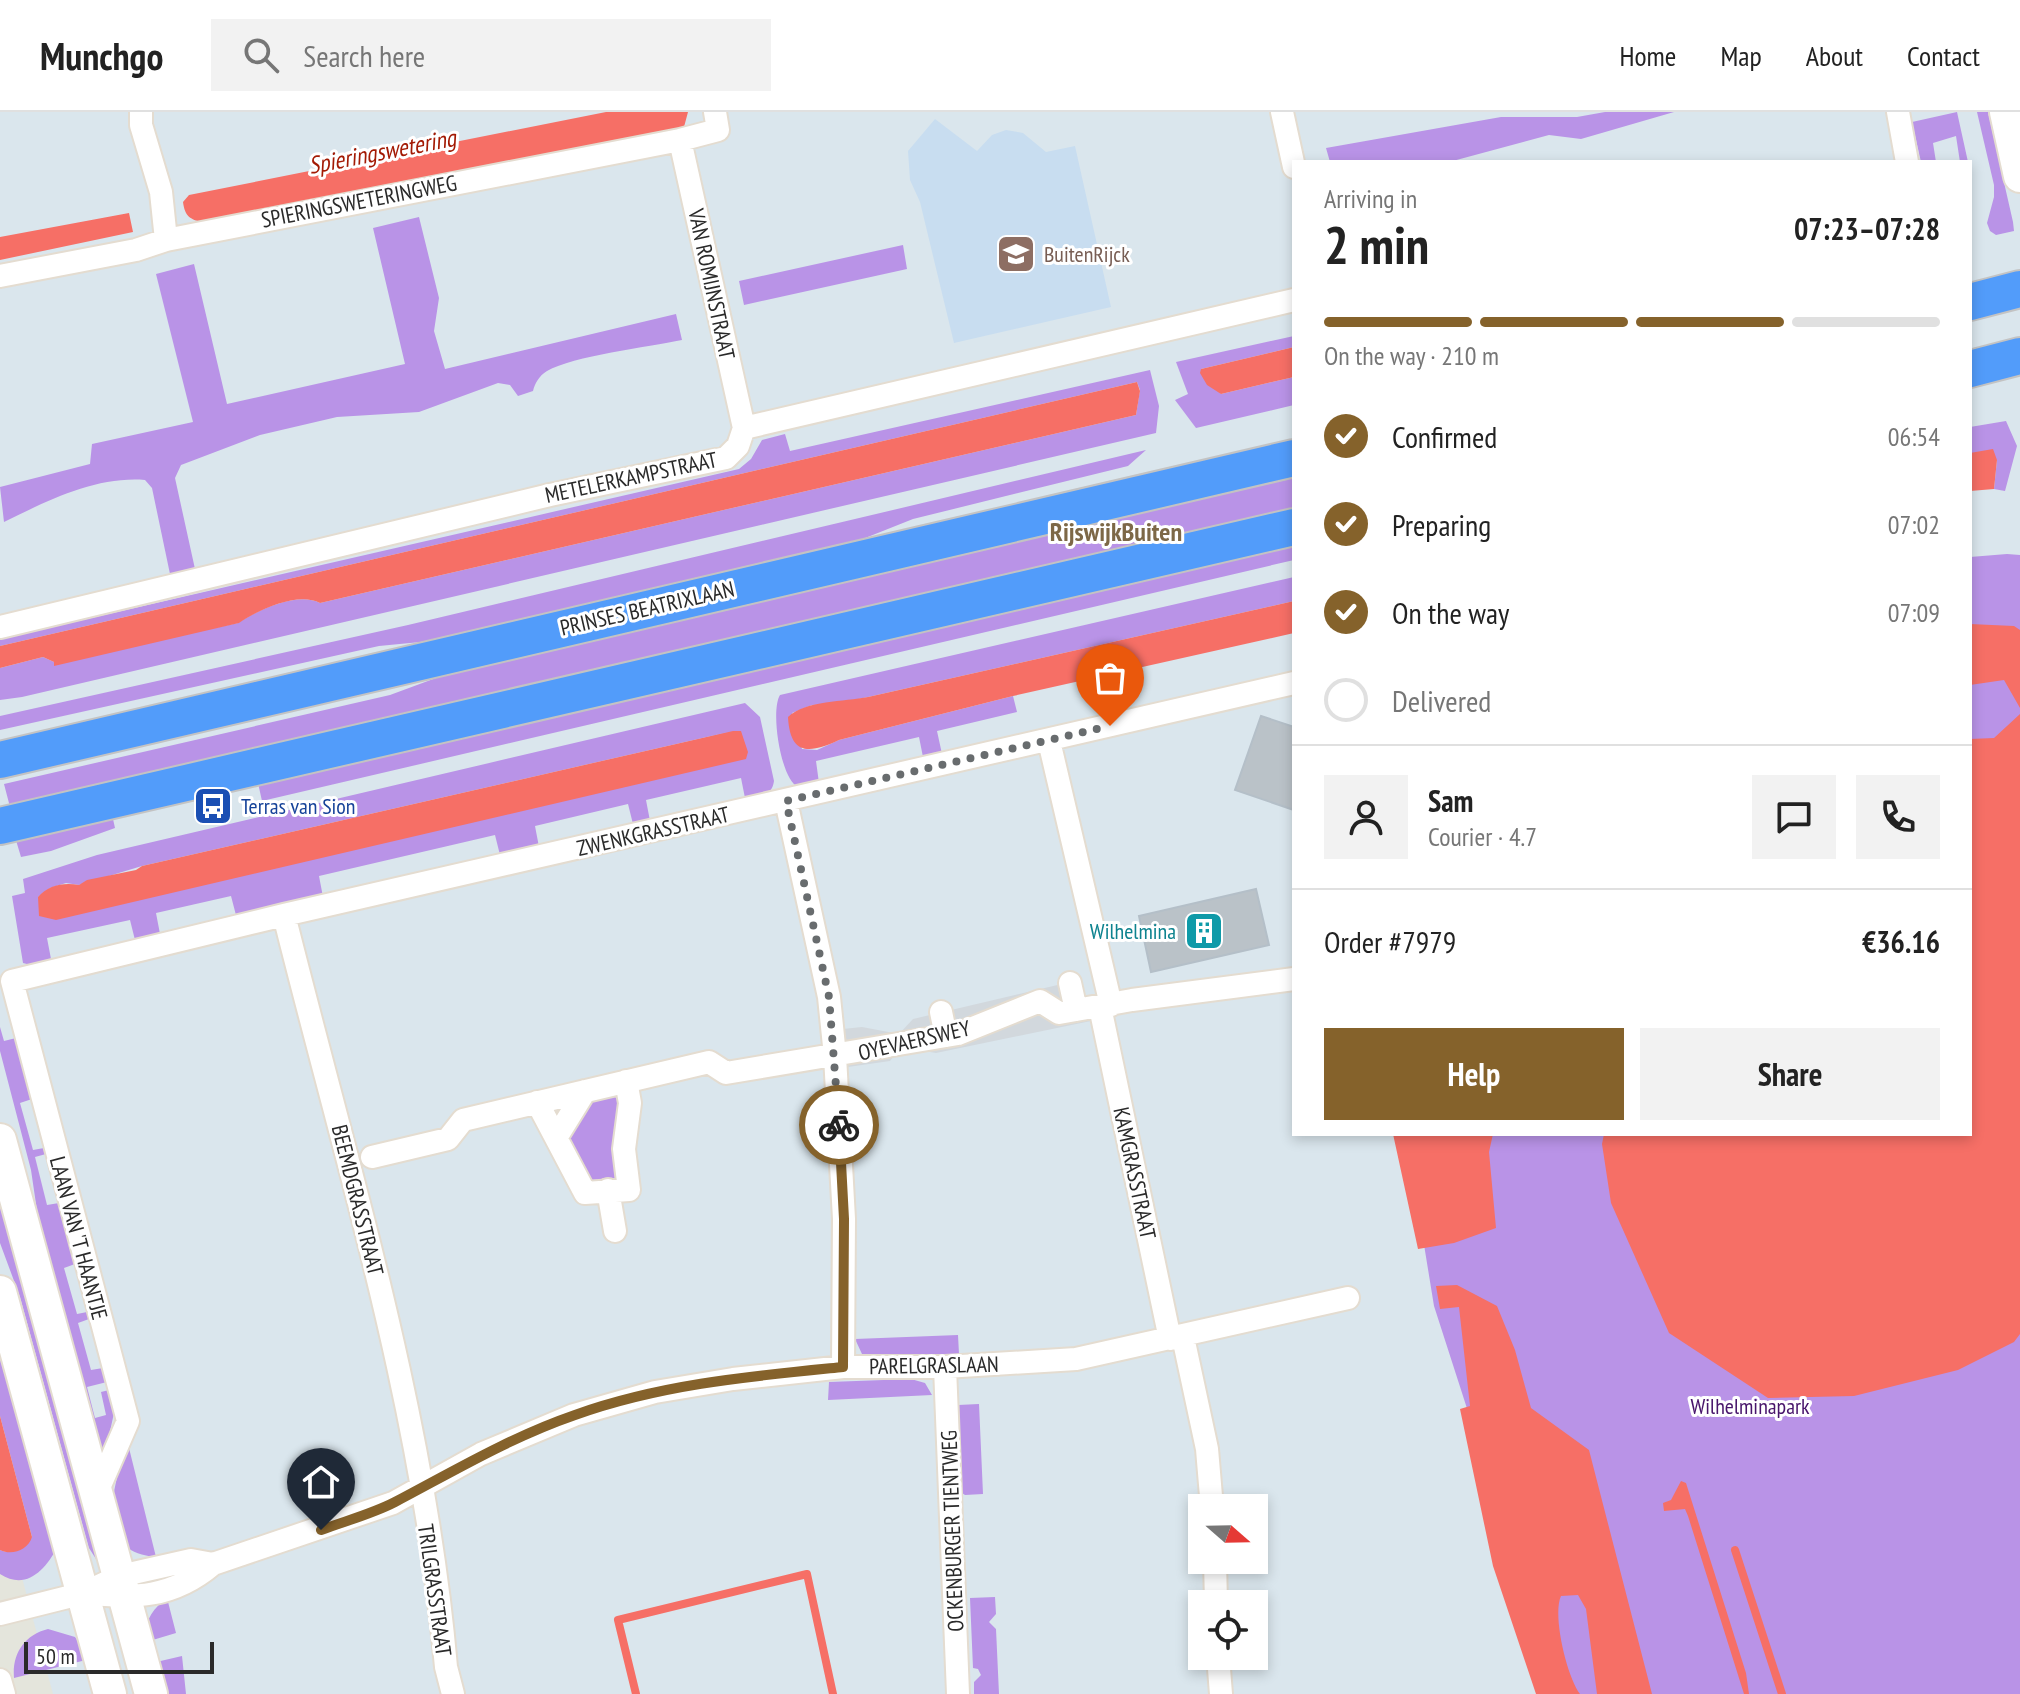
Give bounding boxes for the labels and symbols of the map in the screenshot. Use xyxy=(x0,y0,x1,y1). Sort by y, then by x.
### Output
water label: Spieringswetering xyxy=(306,122,460,181)
street label: SPIERINGSWETERINGWEG xyxy=(259,168,459,234)
street label: VAN ROMIJNSTRAAT xyxy=(682,205,742,362)
school or university icon: BuitenRijck xyxy=(995,233,1037,275)
place label: BuitenRijck xyxy=(1044,240,1130,268)
street label: METELERKAMPSTRAAT xyxy=(542,445,720,509)
district label: RijswijkBuiten xyxy=(1050,515,1182,548)
street label: PRINSES BEATRIXLAAN xyxy=(557,574,737,642)
pin xyxy=(1076,644,1144,726)
bus stop icon: Terras van Sion xyxy=(192,785,234,827)
place label: Terras van Sion xyxy=(241,792,356,820)
street label: ZWENKGRASSTRAAT xyxy=(574,800,732,862)
building icon: Wilhelmina xyxy=(1183,910,1225,952)
place label: Wilhelmina xyxy=(1090,917,1176,945)
street label: OYEVAERSWEY xyxy=(855,1014,973,1066)
courier xyxy=(799,1085,879,1165)
street label: KAMGRASSTRAAT xyxy=(1107,1104,1163,1242)
street label: BEEMDGRASSTRAAT xyxy=(326,1122,390,1278)
street label: LAAN VAN 'T HAANTJE xyxy=(44,1153,114,1323)
street label: PARELGRASLAAN xyxy=(869,1350,999,1380)
park label: Wilhelminapark xyxy=(1690,1392,1810,1420)
street label: OCKENBURGER TIENTWEG xyxy=(934,1430,970,1632)
pin xyxy=(287,1448,355,1530)
north arrow xyxy=(1188,1494,1268,1574)
street label: TRILGRASSTRAAT xyxy=(412,1522,458,1658)
scale bar xyxy=(24,1638,214,1674)

